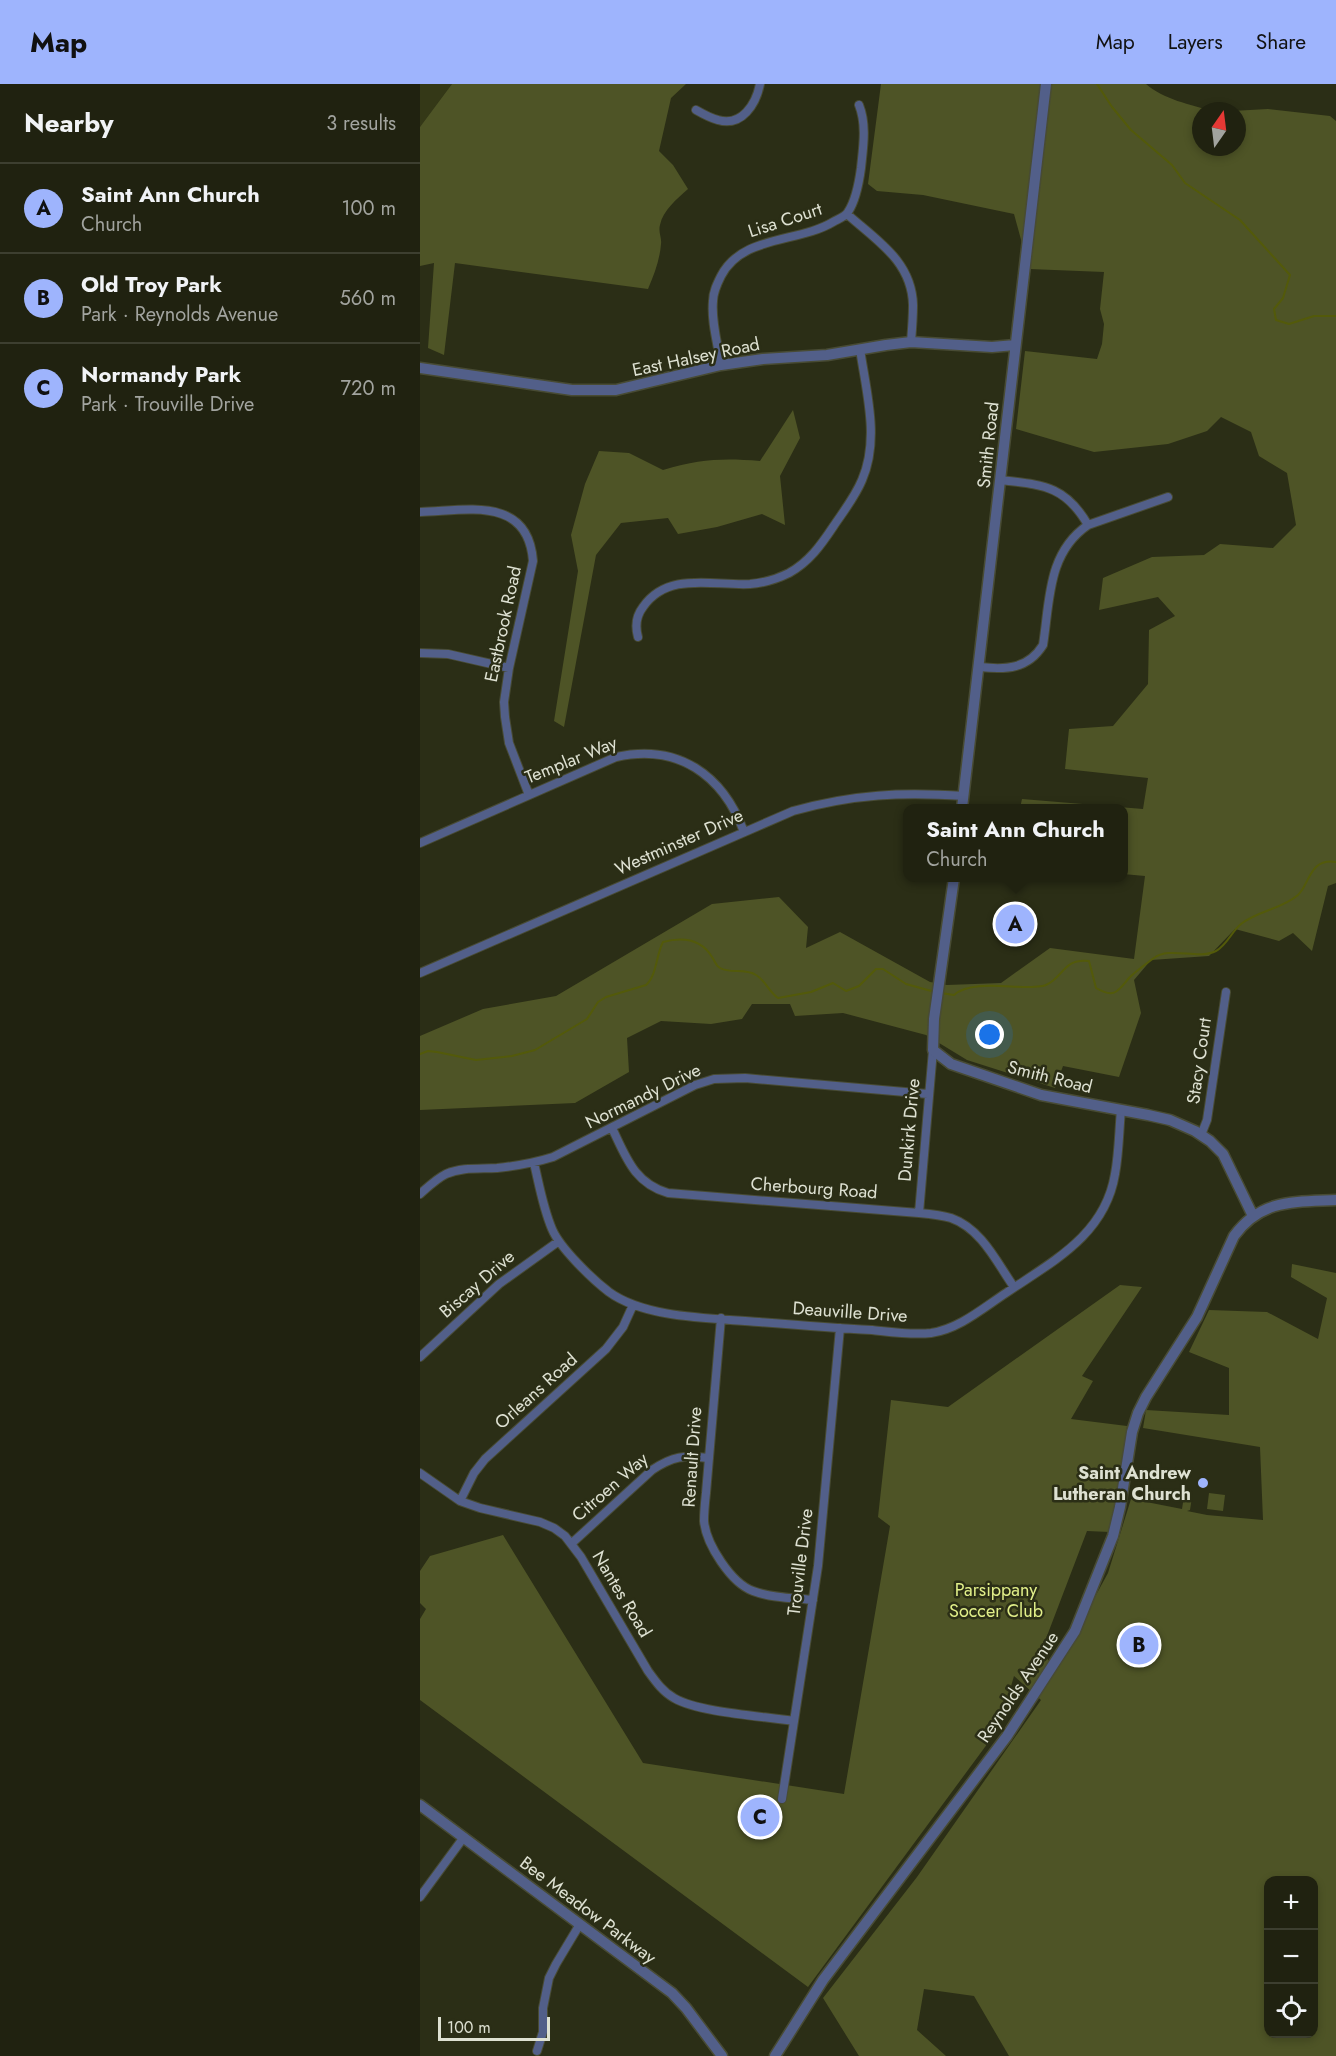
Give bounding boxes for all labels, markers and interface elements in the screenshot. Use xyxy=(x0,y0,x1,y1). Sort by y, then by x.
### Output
text: Map xyxy=(30,22,87,63)
text: Map xyxy=(1096,27,1135,57)
text: Layers xyxy=(1168,27,1223,57)
text: Share xyxy=(1256,27,1306,57)
north arrow xyxy=(1192,102,1246,156)
text: Nearby xyxy=(24,104,113,142)
text: 3 results xyxy=(326,109,396,138)
text: Saint Ann Church xyxy=(81,178,260,210)
text: A xyxy=(36,194,51,223)
text: 100 m xyxy=(341,194,396,223)
street label: Lisa Court xyxy=(745,196,826,244)
text: Church xyxy=(81,210,142,239)
text: Old Troy Park xyxy=(81,268,222,300)
text: B xyxy=(37,284,50,313)
text: 560 m xyxy=(340,284,396,313)
text: Park · Reynolds Avenue xyxy=(81,300,278,329)
street label: East Halsey Road xyxy=(630,331,762,383)
text: Normandy Park xyxy=(81,358,241,390)
text: C xyxy=(36,374,51,403)
text: 720 m xyxy=(341,374,396,403)
text: Park · Trouville Drive xyxy=(81,390,254,419)
street label: Smith Road xyxy=(971,401,1005,489)
street label: Eastbrook Road xyxy=(478,564,528,684)
street label: Templar Way xyxy=(521,730,621,790)
street label: Westminster Drive xyxy=(611,802,747,882)
popup xyxy=(903,804,1128,882)
text: Saint Ann Church xyxy=(926,813,1105,845)
text: Church xyxy=(926,845,987,874)
pin: A xyxy=(996,902,1034,946)
street label: Stacy Court xyxy=(1180,1016,1218,1106)
your location xyxy=(975,1020,1004,1049)
street label: Smith Road xyxy=(1005,1054,1095,1100)
street label: Normandy Drive xyxy=(581,1057,705,1135)
street label: Dunkirk Drive xyxy=(892,1077,926,1183)
street label: Cherbourg Road xyxy=(750,1171,878,1205)
street label: Biscay Drive xyxy=(434,1244,520,1324)
street label: Deauville Drive xyxy=(792,1295,908,1329)
street label: Orleans Road xyxy=(489,1347,583,1435)
street label: Renault Drive xyxy=(676,1406,708,1508)
street label: Citroen Way xyxy=(566,1446,654,1528)
place label: Saint Andrew Lutheran Church xyxy=(1053,1460,1191,1507)
marker: Saint Andrew Lutheran Church xyxy=(1196,1476,1210,1490)
street label: Trouville Drive xyxy=(781,1507,819,1617)
street label: Nantes Road xyxy=(586,1546,658,1642)
park label: Parsippany Soccer Club xyxy=(949,1577,1043,1624)
pin: B xyxy=(1120,1622,1158,1668)
street label: Reynolds Avenue xyxy=(971,1626,1065,1748)
pin: C xyxy=(740,1794,780,1840)
street label: Bee Meadow Parkway xyxy=(514,1850,662,1970)
map controls xyxy=(1264,1876,1318,2038)
button: + xyxy=(1264,1876,1318,1930)
button: − xyxy=(1264,1930,1318,1984)
button: locate xyxy=(1264,1984,1318,2038)
scale bar xyxy=(438,2014,550,2042)
text: 100 m xyxy=(447,2016,491,2039)

